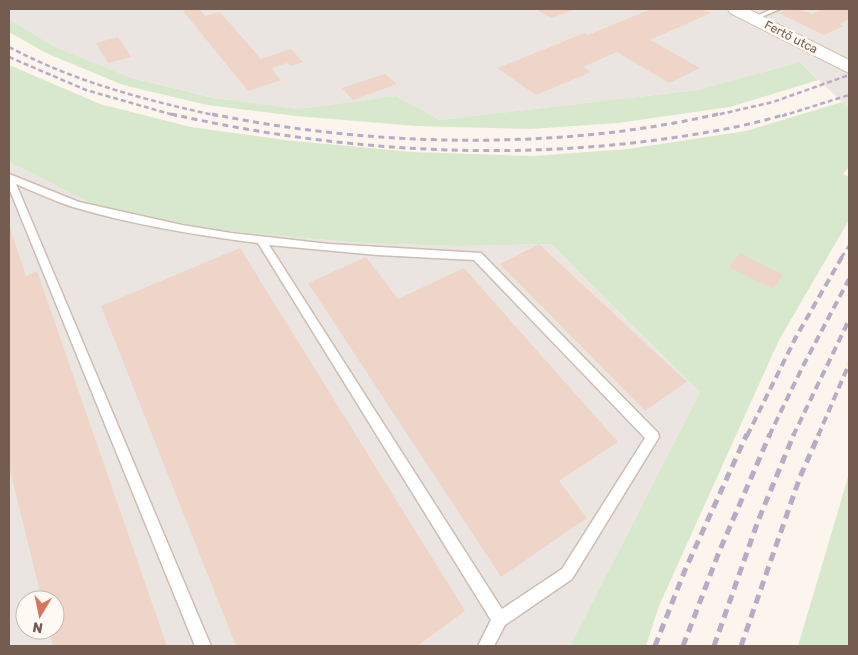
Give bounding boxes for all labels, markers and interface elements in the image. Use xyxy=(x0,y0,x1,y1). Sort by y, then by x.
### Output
street label: Fertő utca xyxy=(762,18,820,56)
north arrow xyxy=(15,590,65,640)
text: N xyxy=(31,618,44,637)

